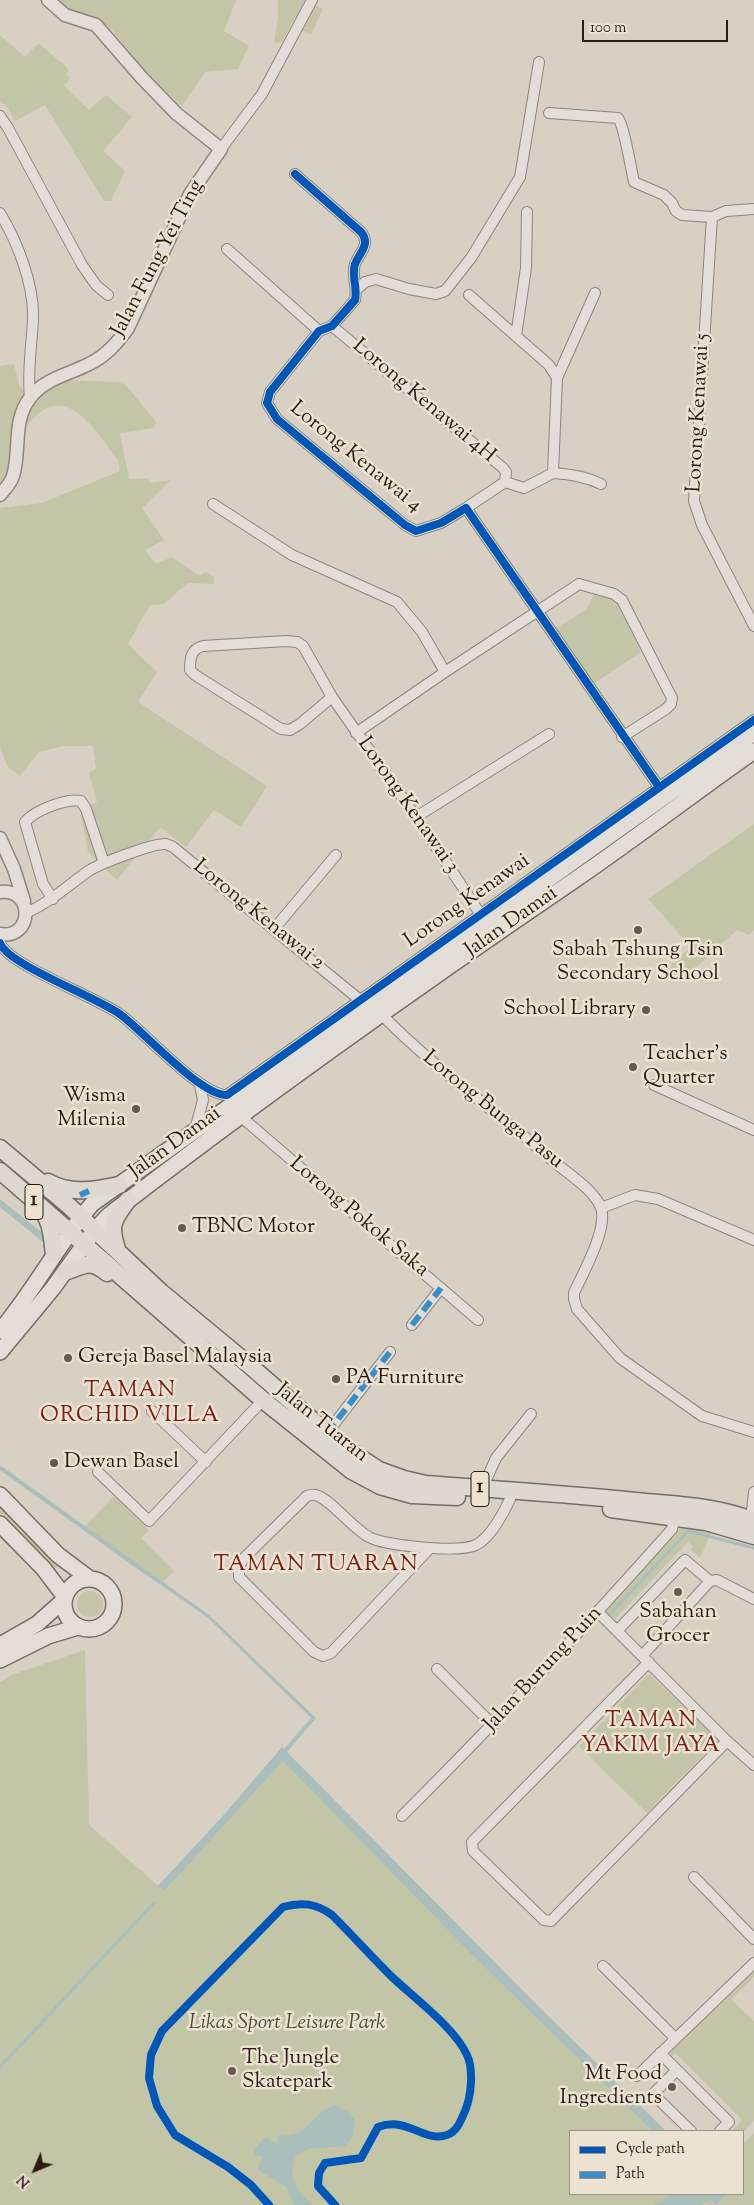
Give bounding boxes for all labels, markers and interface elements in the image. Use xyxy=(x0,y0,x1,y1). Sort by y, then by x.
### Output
scale bar xyxy=(584,10,730,42)
text: 100 m xyxy=(590,18,626,39)
street label: Jalan Fung Yei Ting xyxy=(107,176,211,342)
street label: Lorong Kenawai 5 xyxy=(683,333,717,493)
street label: Lorong Kenawai 4H xyxy=(346,335,500,469)
street label: Lorong Kenawai 4 xyxy=(284,397,426,519)
street label: Lorong Kenawai 3 xyxy=(351,733,463,879)
street label: Lorong Kenawai xyxy=(400,849,536,955)
street label: Lorong Kenawai 2 xyxy=(187,855,329,977)
street label: Jalan Damai xyxy=(461,882,563,964)
marker: Sabah Tshung Tsin Secondary School xyxy=(632,924,644,936)
place label: Sabah Tshung Tsin Secondary School xyxy=(552,938,724,988)
place label: School Library xyxy=(503,997,636,1023)
marker: School Library xyxy=(640,1004,652,1016)
place label: Teacher's Quarter xyxy=(643,1042,727,1092)
street label: Lorong Bunga Pasu xyxy=(416,1046,568,1176)
marker: Teacher's Quarter xyxy=(627,1061,639,1073)
place label: Wisma Milenia xyxy=(57,1084,126,1134)
street label: Jalan Damai xyxy=(125,1102,227,1186)
marker: Wisma Milenia xyxy=(130,1103,142,1115)
street label: Lorong Pokok Saka xyxy=(283,1152,433,1284)
road number: 1 xyxy=(25,1184,43,1220)
place label: TBNC Motor xyxy=(192,1215,315,1241)
marker: TBNC Motor xyxy=(176,1222,188,1234)
place label: Gereja Basel Malaysia xyxy=(78,1345,272,1371)
marker: Gereja Basel Malaysia xyxy=(62,1352,74,1364)
place label: PA Furniture xyxy=(346,1366,464,1392)
marker: PA Furniture xyxy=(330,1373,342,1385)
district label: TAMAN ORCHID VILLA xyxy=(39,1379,221,1430)
street label: Jalan Tuaran xyxy=(269,1379,373,1469)
place label: Dewan Basel xyxy=(64,1450,179,1476)
marker: Dewan Basel xyxy=(48,1457,60,1469)
road number: 1 xyxy=(471,1472,489,1506)
district label: TAMAN TUARAN xyxy=(212,1553,420,1579)
marker: Sabahan Grocer xyxy=(672,1586,684,1598)
place label: Sabahan Grocer xyxy=(639,1600,717,1650)
street label: Jalan Burung Puin xyxy=(479,1602,609,1738)
district label: TAMAN YAKIM JAYA xyxy=(580,1709,722,1760)
park label: Likas Sport Leisure Park xyxy=(188,2011,386,2037)
place label: The Jungle Skatepark xyxy=(242,2046,339,2096)
place label: Mt Food Ingredients xyxy=(560,2062,662,2112)
marker: The Jungle Skatepark xyxy=(226,2065,238,2077)
marker: Mt Food Ingredients xyxy=(666,2081,678,2093)
legend xyxy=(569,2130,744,2195)
text: Cycle path xyxy=(616,2139,685,2160)
north arrow xyxy=(10,2145,60,2195)
text: Path xyxy=(616,2164,645,2185)
text: N xyxy=(13,2170,35,2192)

